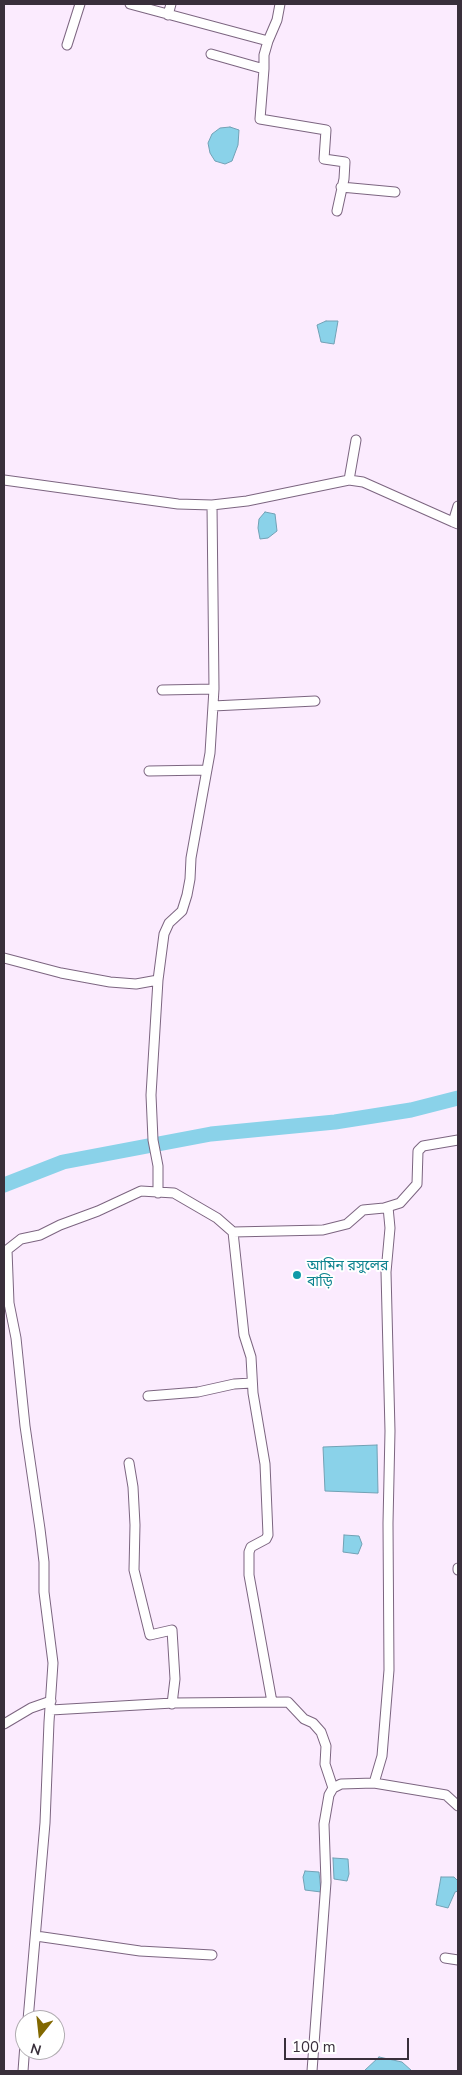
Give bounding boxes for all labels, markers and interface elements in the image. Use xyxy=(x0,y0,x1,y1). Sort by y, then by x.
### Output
place label: আমিন রসুলের বাড়ি xyxy=(307,1259,388,1292)
marker: আমিন রসুলের বাড়ি xyxy=(291,1269,303,1281)
north arrow xyxy=(15,2010,65,2060)
scale bar xyxy=(287,2028,412,2060)
text: 100 m xyxy=(292,2037,336,2057)
text: N xyxy=(28,2038,44,2060)

